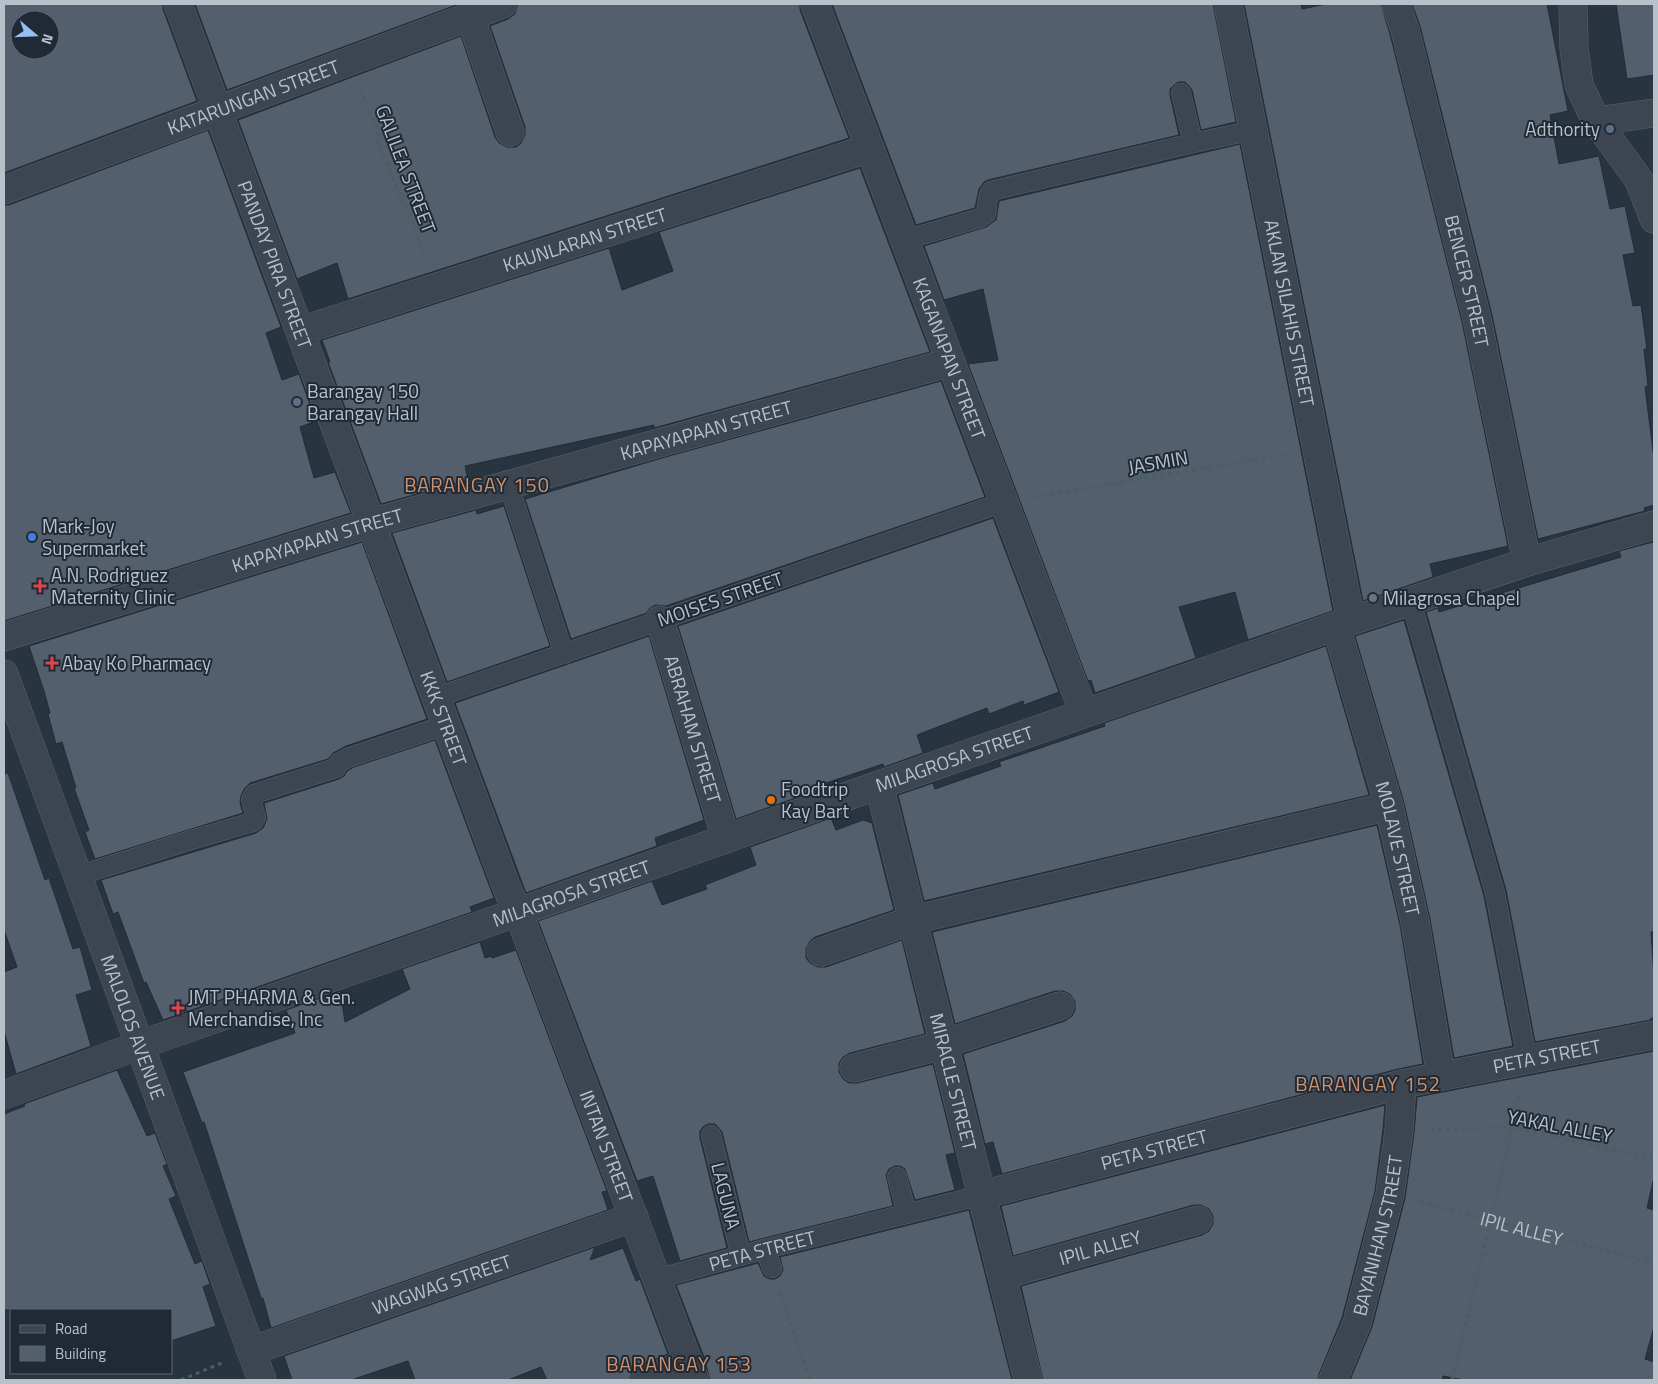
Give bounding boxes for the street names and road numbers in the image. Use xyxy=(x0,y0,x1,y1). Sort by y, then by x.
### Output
street label: KATARUNGAN STREET xyxy=(163,51,343,142)
street label: GALILEA STREET xyxy=(369,101,444,237)
street label: PANDAY PIRA STREET xyxy=(231,176,320,353)
street label: KAUNLARAN STREET xyxy=(499,199,670,279)
street label: BENCER STREET xyxy=(1438,212,1497,349)
street label: AKLAN SILAHIS STREET xyxy=(1257,217,1323,409)
street label: KAGANAPAN STREET xyxy=(906,273,994,443)
street label: KAPAYAPAAN STREET xyxy=(617,392,795,467)
street label: JASMIN xyxy=(1126,442,1190,481)
street label: KAPAYAPAAN STREET xyxy=(228,500,406,579)
street label: MOISES STREET xyxy=(653,563,787,634)
street label: ABRAHAM STREET xyxy=(657,651,729,807)
street label: KKK STREET xyxy=(413,666,475,770)
street label: MILAGROSA STREET xyxy=(871,717,1037,799)
street label: MOLAVE STREET xyxy=(1368,778,1428,918)
street label: MILAGROSA STREET xyxy=(488,852,654,934)
street label: MALOLOS AVENUE xyxy=(94,950,173,1104)
street label: MIRACLE STREET xyxy=(923,1010,985,1153)
street label: PETA STREET xyxy=(1490,1031,1603,1080)
street label: INTAN STREET xyxy=(573,1086,641,1206)
street label: YAKAL ALLEY xyxy=(1505,1101,1616,1150)
street label: PETA STREET xyxy=(1097,1121,1211,1177)
street label: BAYANIHAN STREET xyxy=(1344,1153,1409,1319)
street label: LAGUNA xyxy=(704,1159,749,1233)
street label: IPIL ALLEY xyxy=(1477,1203,1567,1253)
street label: IPIL ALLEY xyxy=(1056,1221,1145,1272)
street label: PETA STREET xyxy=(705,1222,819,1278)
street label: WAGWAG STREET xyxy=(368,1246,515,1322)

